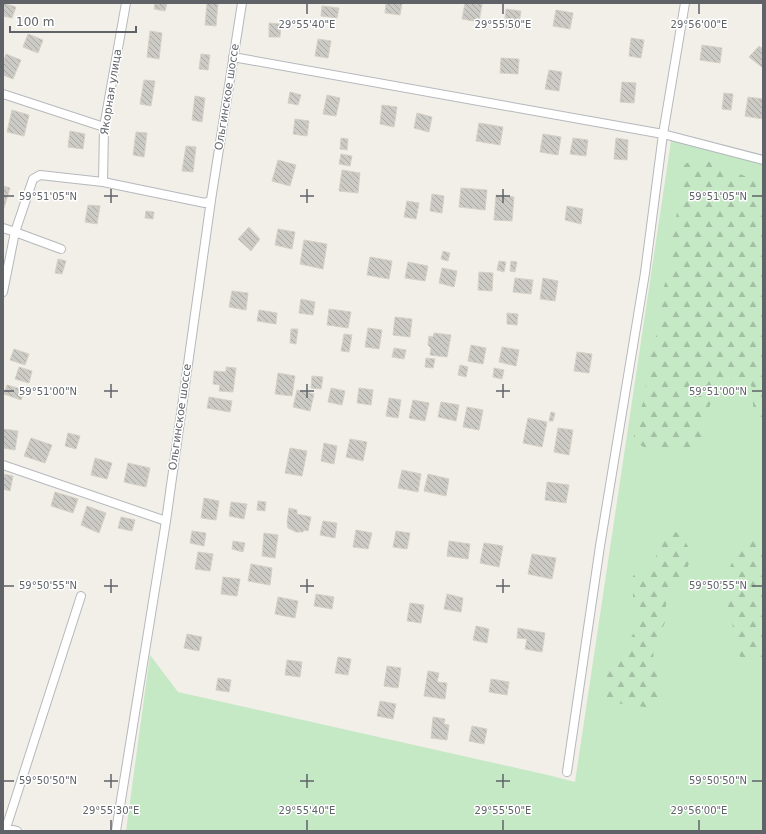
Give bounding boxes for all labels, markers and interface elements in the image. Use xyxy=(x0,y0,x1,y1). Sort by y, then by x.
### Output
scale bar xyxy=(10,8,136,34)
text: 100 m xyxy=(16,15,54,29)
text: 29°55'40"E xyxy=(279,19,335,30)
text: 29°55'50"E xyxy=(475,19,531,30)
text: 29°56'00"E xyxy=(671,19,727,30)
street label: Ольгинское шоссе xyxy=(212,43,242,151)
street label: Якорная улица xyxy=(98,48,124,136)
text: 59°51'05"N xyxy=(19,191,77,202)
text: 59°51'05"N xyxy=(689,191,747,202)
street label: Ольгинское шоссе xyxy=(166,363,194,471)
text: 59°51'00"N xyxy=(19,386,77,397)
text: 59°51'00"N xyxy=(689,386,747,397)
text: 59°50'55"N xyxy=(19,580,77,591)
text: 59°50'55"N xyxy=(689,580,747,591)
text: 59°50'50"N xyxy=(19,775,77,786)
text: 59°50'50"N xyxy=(689,775,747,786)
text: 29°55'30"E xyxy=(83,805,139,816)
text: 29°55'40"E xyxy=(279,805,335,816)
text: 29°55'50"E xyxy=(475,805,531,816)
text: 29°56'00"E xyxy=(671,805,727,816)

